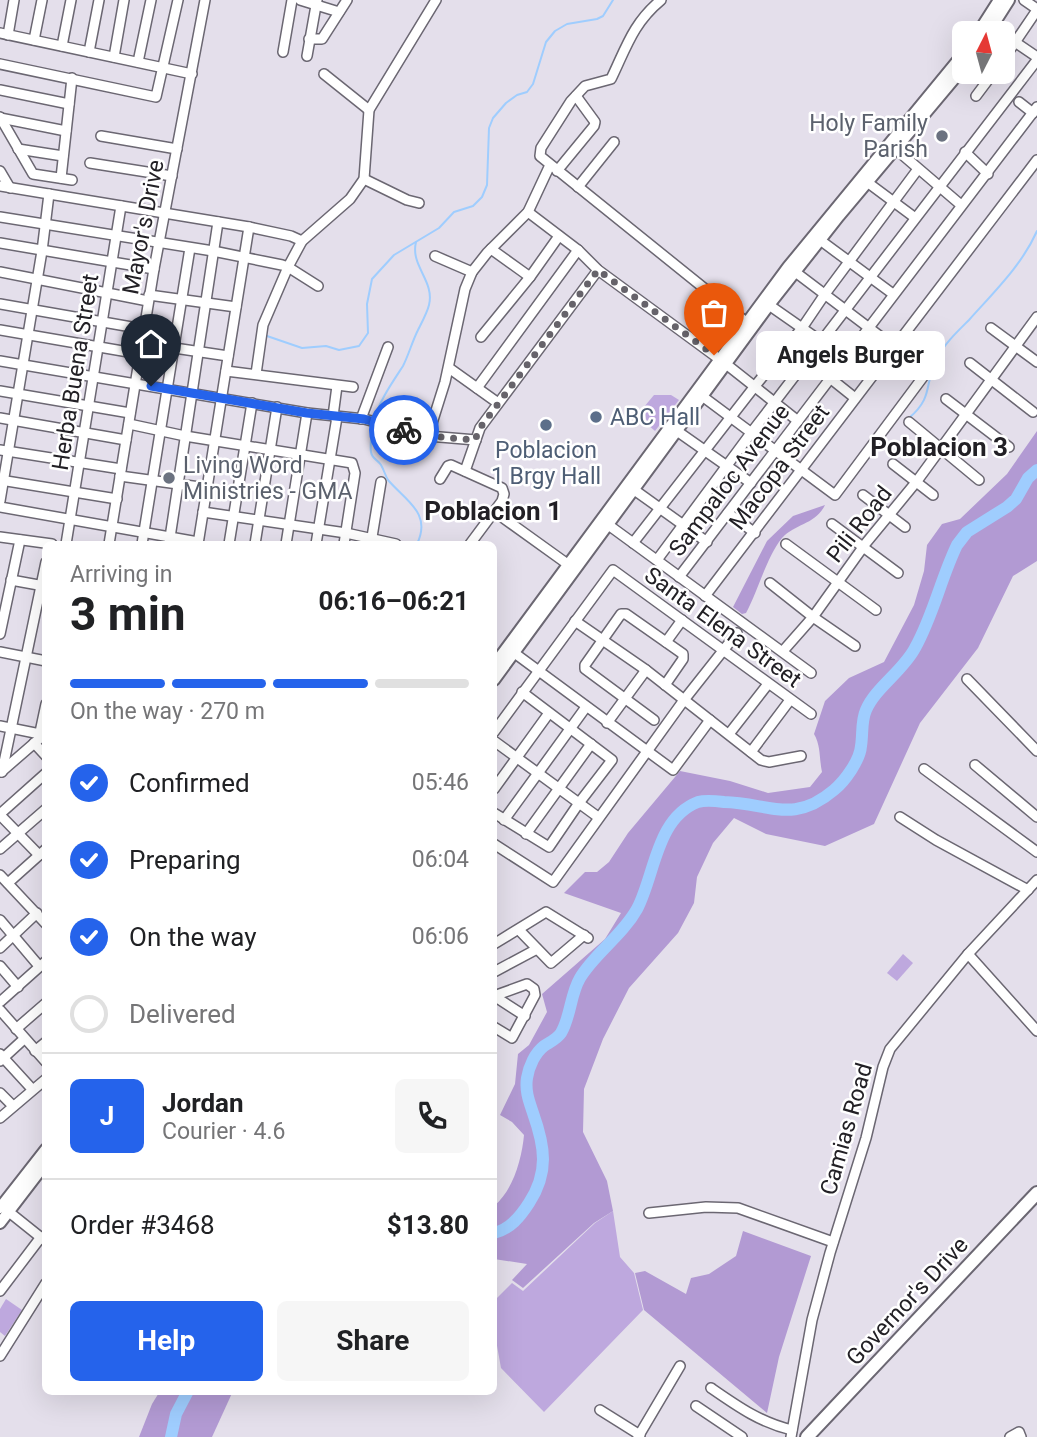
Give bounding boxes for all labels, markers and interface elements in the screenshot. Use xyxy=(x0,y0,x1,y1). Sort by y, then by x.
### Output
north arrow xyxy=(952,21,1015,84)
map controls xyxy=(952,21,1015,84)
place label: Holy Family Parish xyxy=(809,110,928,163)
marker: Holy Family Parish xyxy=(934,128,950,144)
street label: Mayor's Drive xyxy=(117,157,170,297)
street label: Herba Buena Street xyxy=(47,272,104,472)
pin xyxy=(684,283,744,355)
icon: bag xyxy=(695,294,733,332)
pin xyxy=(121,314,181,386)
icon: home xyxy=(132,325,170,363)
callout: Angels Burger xyxy=(756,330,945,380)
text: Angels Burger xyxy=(777,342,924,369)
courier xyxy=(369,395,439,465)
street label: Sampaloc Avenue xyxy=(663,399,795,562)
street label: Macopa Street xyxy=(724,399,835,535)
place label: ABC Hall xyxy=(610,404,700,431)
marker: ABC Hall xyxy=(588,409,604,425)
icon: bike xyxy=(385,411,423,449)
marker: Poblacion 1 Brgy Hall xyxy=(538,417,554,433)
district label: Poblacion 3 xyxy=(870,432,1008,462)
place label: Poblacion 1 Brgy Hall xyxy=(491,437,601,490)
place label: Living Word Ministries - GMA xyxy=(183,452,353,505)
marker: Living Word Ministries - GMA xyxy=(161,470,177,486)
street label: Pili Road xyxy=(821,481,898,568)
district label: Poblacion 1 xyxy=(424,496,562,526)
text: Arriving in xyxy=(70,561,173,588)
street label: Santa Elena Street xyxy=(639,562,806,693)
text: 06:16–06:21 xyxy=(319,586,469,616)
text: 3 min xyxy=(70,587,186,641)
text: On the way · 270 m xyxy=(70,698,265,725)
icon: check xyxy=(70,764,108,802)
text: Confirmed xyxy=(129,768,250,798)
text: 05:46 xyxy=(412,769,469,796)
icon: check xyxy=(70,841,108,879)
text: Preparing xyxy=(129,845,241,875)
text: 06:04 xyxy=(412,846,469,873)
icon: check xyxy=(70,918,108,956)
text: On the way xyxy=(129,922,257,952)
text: 06:06 xyxy=(412,923,469,950)
text: Delivered xyxy=(129,999,236,1029)
street label: Camias Road xyxy=(815,1060,878,1198)
button: phone xyxy=(395,1079,469,1153)
text: Jordan xyxy=(162,1088,244,1118)
text: J xyxy=(100,1101,114,1131)
text: Courier · 4.6 xyxy=(162,1118,285,1145)
text: Order #3468 xyxy=(70,1210,215,1240)
text: $13.80 xyxy=(387,1210,469,1240)
street label: Governor's Drive xyxy=(841,1232,974,1371)
button: Help xyxy=(70,1301,263,1381)
button: Share xyxy=(277,1301,469,1381)

